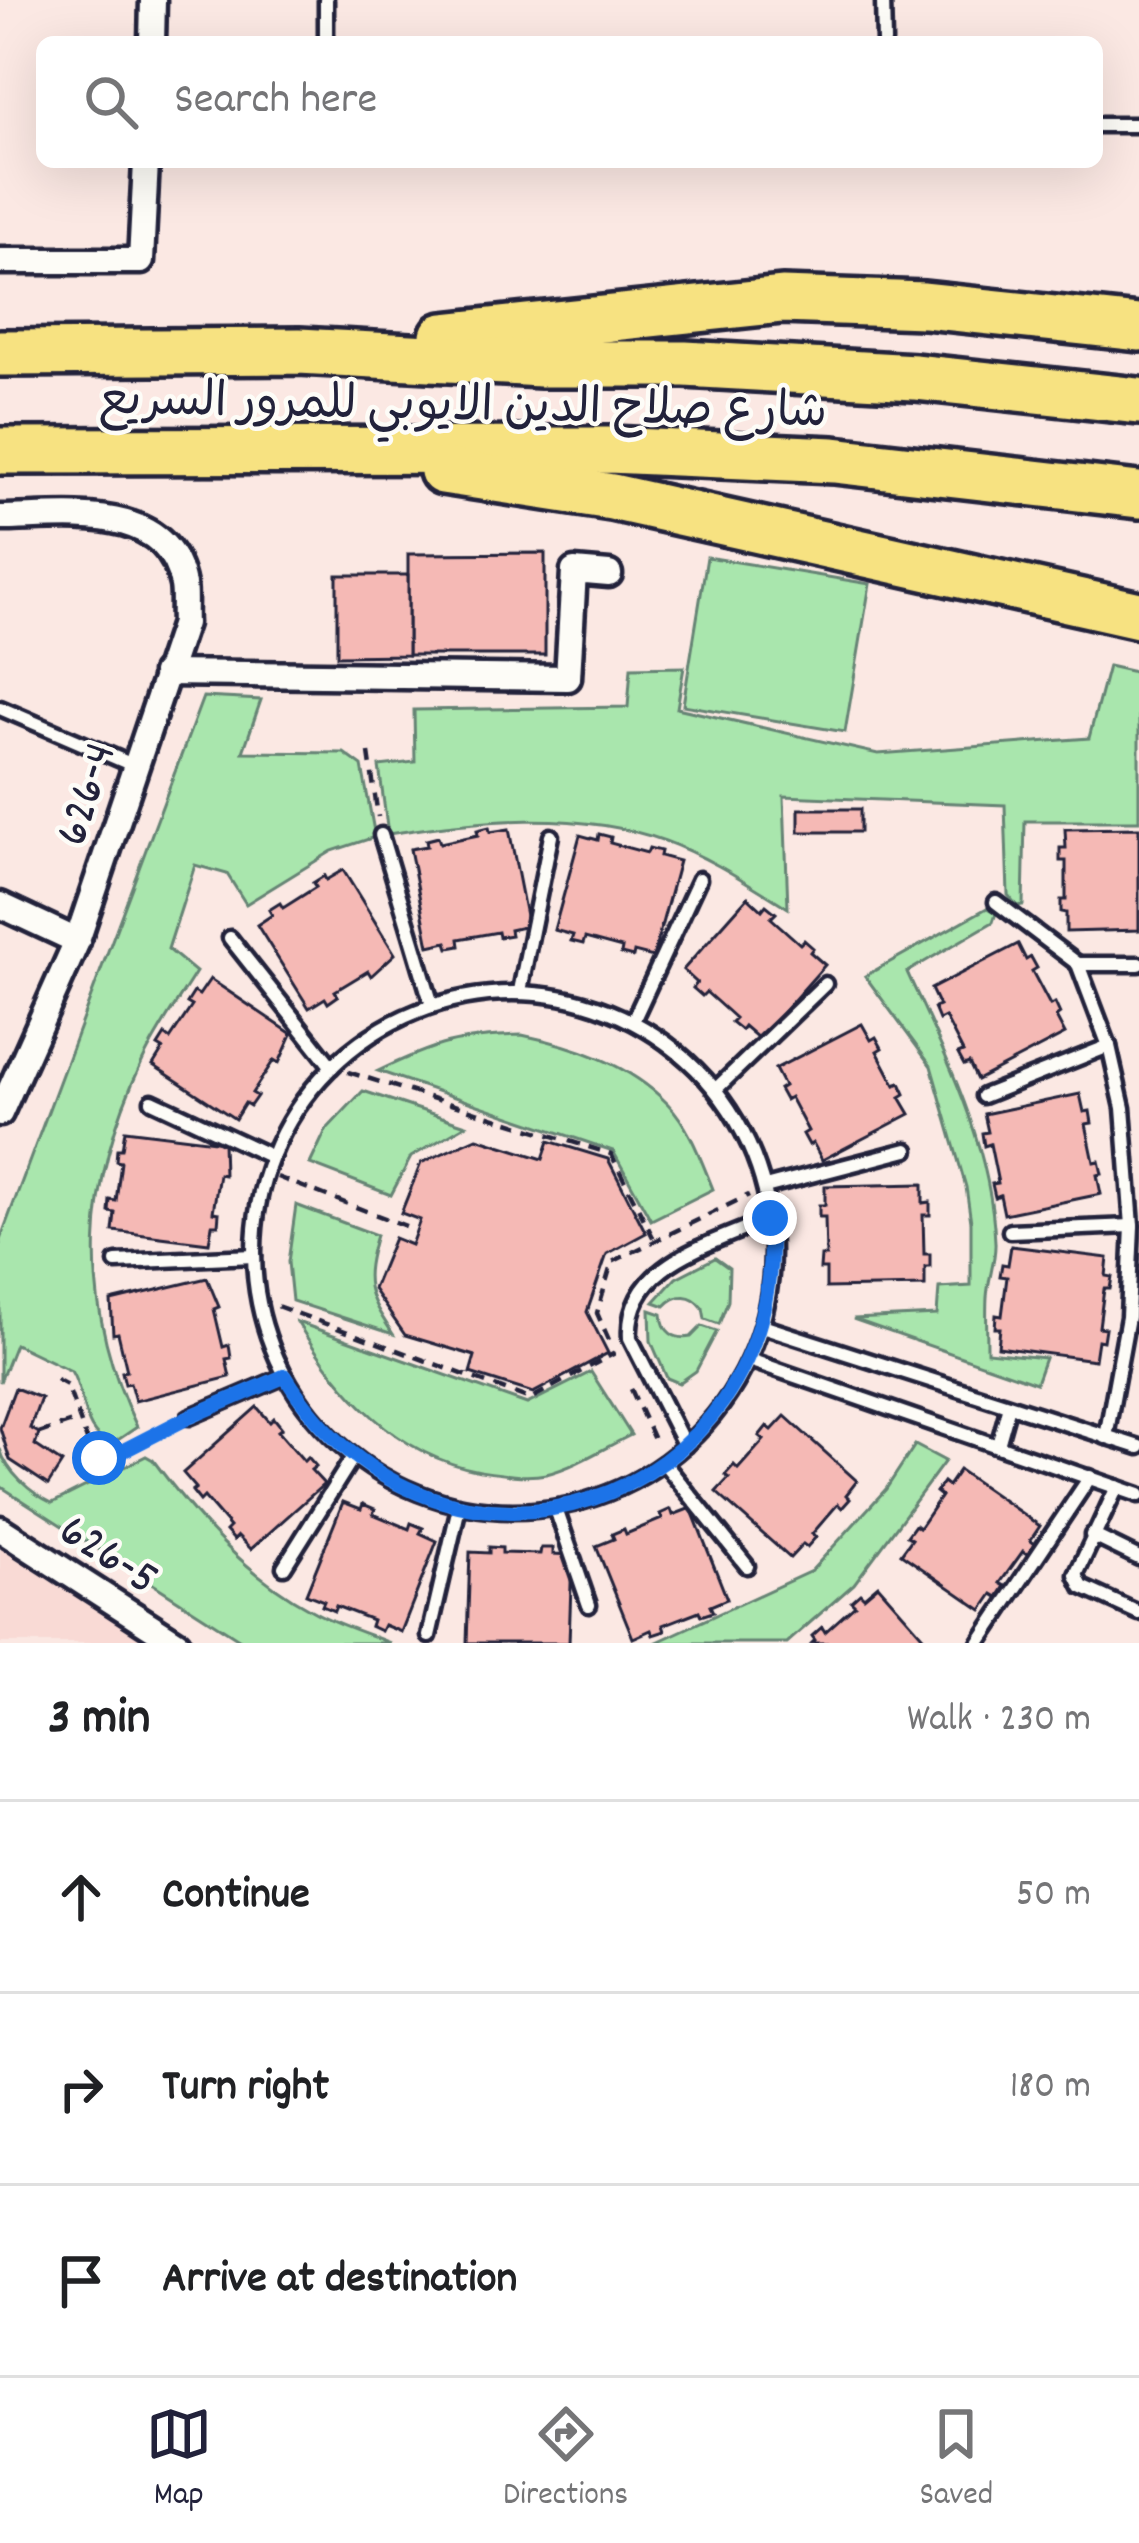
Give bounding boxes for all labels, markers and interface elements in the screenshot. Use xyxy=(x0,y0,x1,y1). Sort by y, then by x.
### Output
search box xyxy=(36,36,1103,168)
icon: search xyxy=(78,69,144,135)
text: Search here xyxy=(174,70,377,134)
street label: شارع صلاح الدين الايوبي للمرور السريع xyxy=(98,369,828,450)
street label: 626-4 xyxy=(40,735,138,856)
route end xyxy=(743,1191,797,1245)
route start xyxy=(72,1431,126,1485)
street label: 626-5 xyxy=(43,1499,170,1615)
text: 3 min xyxy=(48,1685,150,1757)
text: Walk · 230 m xyxy=(907,1694,1091,1749)
icon: ahead xyxy=(48,1864,114,1930)
text: Continue xyxy=(162,1865,310,1929)
text: 50 m xyxy=(1016,1869,1091,1924)
icon: right xyxy=(48,2056,114,2122)
text: Turn right xyxy=(162,2057,329,2121)
text: 180 m xyxy=(1010,2061,1091,2116)
icon: arrive xyxy=(48,2248,114,2314)
text: Arrive at destination xyxy=(162,2249,517,2313)
tab: Map xyxy=(146,2401,212,2520)
tab: Directions xyxy=(503,2401,628,2520)
tab: Saved xyxy=(920,2401,993,2520)

